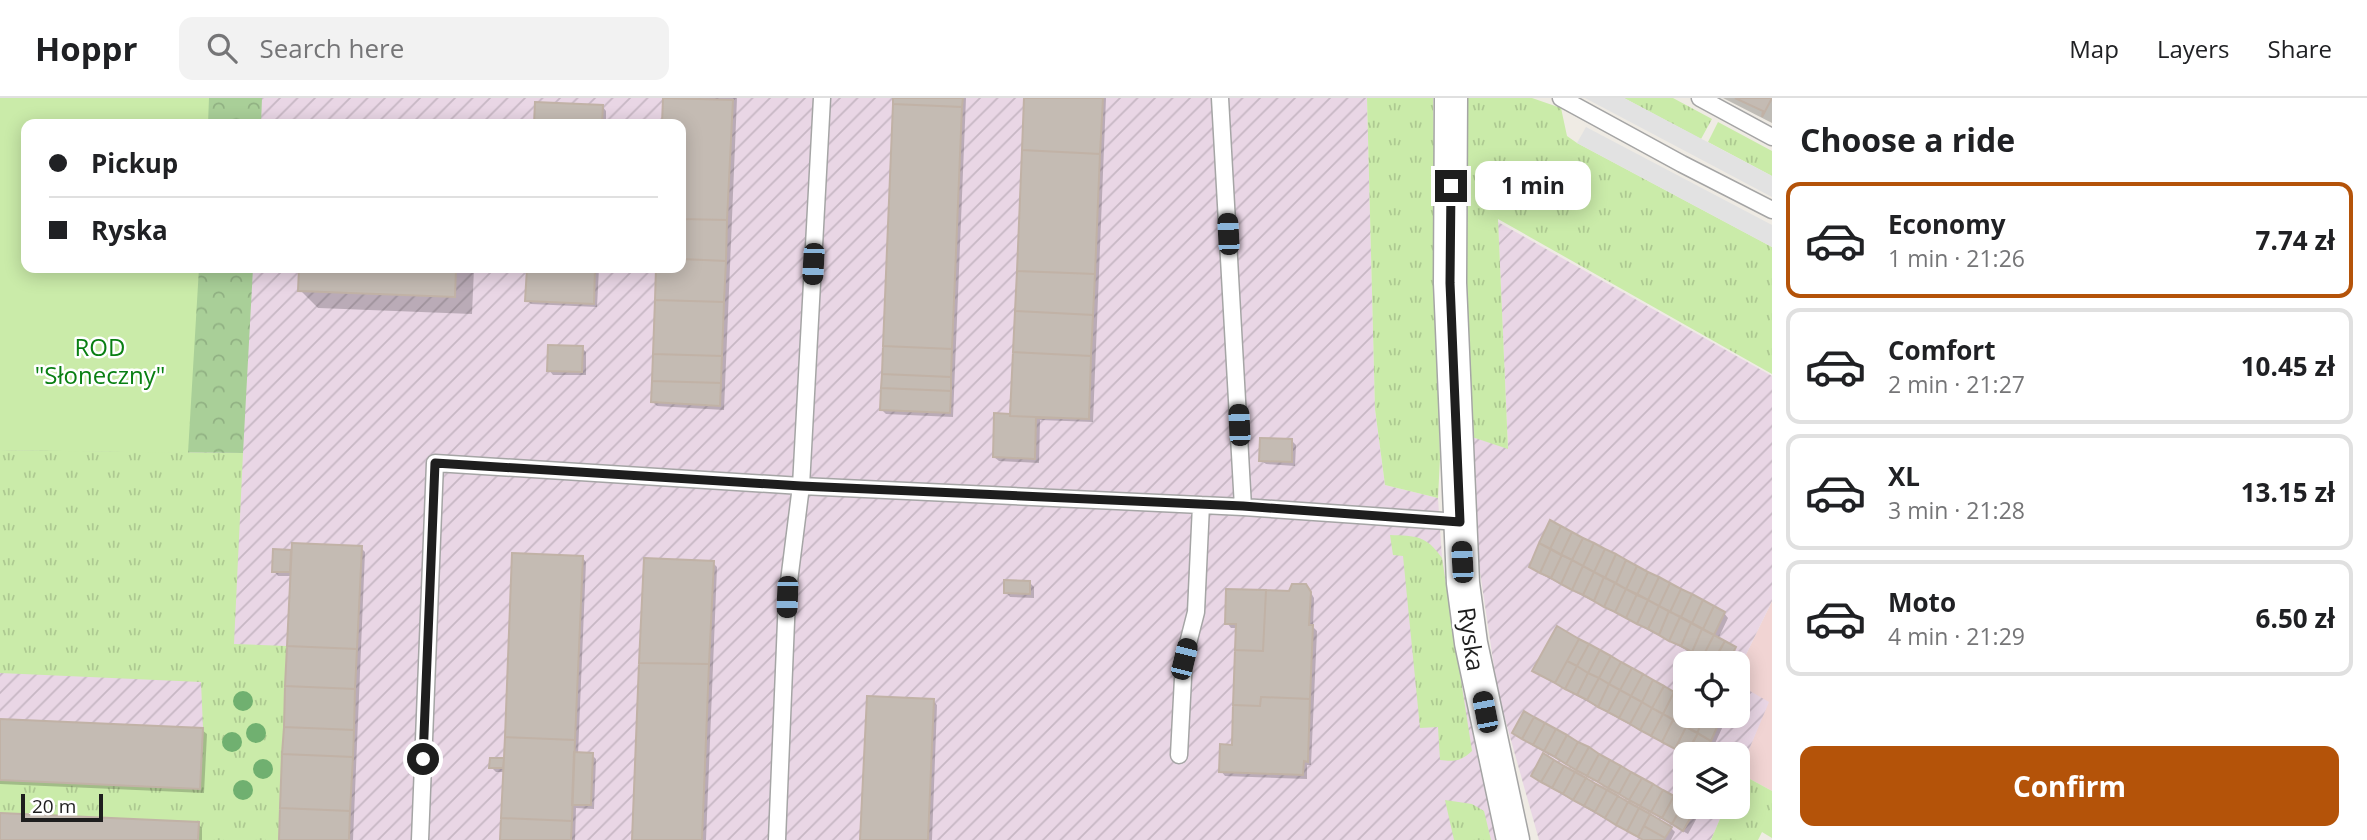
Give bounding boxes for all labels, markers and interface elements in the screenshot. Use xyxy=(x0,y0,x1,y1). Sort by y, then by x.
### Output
search box xyxy=(179,17,669,80)
text: Hoppr xyxy=(35,26,137,71)
icon: search xyxy=(203,29,241,67)
text: Search here xyxy=(259,30,404,66)
text: Map xyxy=(2069,32,2119,65)
text: Layers xyxy=(2157,32,2230,65)
text: Share xyxy=(2268,32,2332,65)
text: Choose a ride xyxy=(1800,118,2015,161)
text: Pickup xyxy=(91,145,178,181)
callout: 1 min xyxy=(1476,162,1591,210)
text: 1 min xyxy=(1501,169,1565,201)
route end xyxy=(1435,170,1467,202)
text: Economy xyxy=(1888,206,2006,242)
icon: car xyxy=(1804,209,1867,272)
text: Ryska xyxy=(91,212,168,248)
car xyxy=(1217,212,1240,256)
text: 7.74 zł xyxy=(2256,222,2335,258)
car xyxy=(802,242,825,286)
text: 1 min · 21:26 xyxy=(1888,242,2025,274)
park label: ROD "Słoneczny" xyxy=(35,330,165,391)
text: Comfort xyxy=(1888,332,1995,368)
icon: car xyxy=(1804,335,1867,398)
text: 10.45 zł xyxy=(2241,348,2335,384)
text: 2 min · 21:27 xyxy=(1888,368,2025,400)
car xyxy=(1228,403,1251,447)
text: XL xyxy=(1888,458,1920,494)
icon: car xyxy=(1804,461,1867,524)
text: 13.15 zł xyxy=(2241,474,2335,510)
text: 3 min · 21:28 xyxy=(1888,494,2025,526)
car xyxy=(1451,540,1474,584)
car xyxy=(776,576,799,618)
text: Moto xyxy=(1888,584,1956,620)
icon: car xyxy=(1804,587,1867,650)
text: 6.50 zł xyxy=(2256,600,2335,636)
street label: Ryska xyxy=(1451,605,1493,673)
text: 4 min · 21:29 xyxy=(1888,620,2025,652)
car xyxy=(1169,636,1200,682)
map controls xyxy=(1673,651,1750,819)
button: locate xyxy=(1673,651,1750,728)
car xyxy=(1471,689,1500,735)
button: layers xyxy=(1673,742,1750,819)
route start xyxy=(407,743,439,775)
button: Confirm xyxy=(1800,746,2339,826)
scale bar xyxy=(21,791,103,823)
text: 20 m xyxy=(32,793,76,819)

